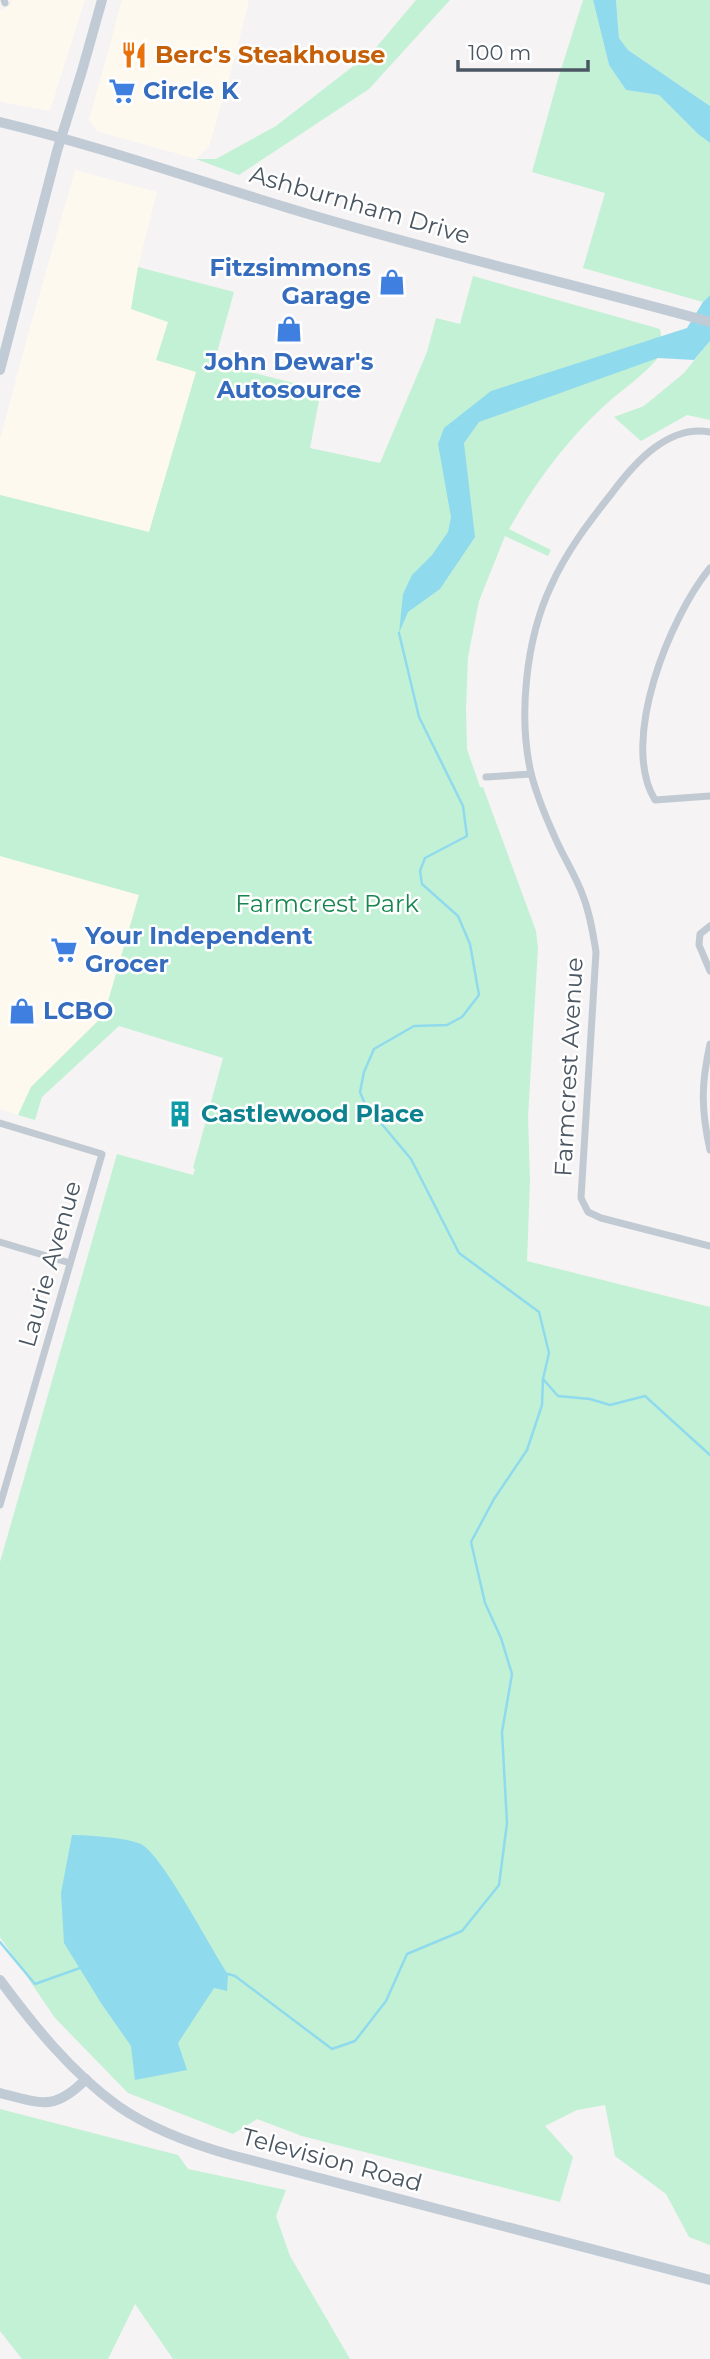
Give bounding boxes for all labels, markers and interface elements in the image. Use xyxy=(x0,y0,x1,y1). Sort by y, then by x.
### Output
scale bar xyxy=(458,28,588,72)
restaurant icon: Berc's Steakhouse xyxy=(119,40,149,70)
place label: Berc's Steakhouse xyxy=(155,40,385,69)
text: 100 m xyxy=(468,40,531,65)
supermarket icon: Circle K xyxy=(107,76,137,106)
place label: Circle K xyxy=(143,76,240,105)
street label: Ashburnham Drive xyxy=(247,159,474,250)
place label: Fitzsimmons Garage xyxy=(210,253,371,310)
shop icon: Fitzsimmons Garage xyxy=(377,267,407,297)
shop icon: John Dewar's Autosource xyxy=(274,314,304,344)
place label: John Dewar's Autosource xyxy=(204,347,374,404)
park label: Farmcrest Park xyxy=(235,889,419,918)
place label: Your Independent Grocer xyxy=(84,921,313,978)
supermarket icon: Your Independent Grocer xyxy=(49,935,79,965)
street label: Farmcrest Avenue xyxy=(548,957,589,1177)
shop icon: LCBO xyxy=(7,996,37,1026)
place label: LCBO xyxy=(43,996,113,1025)
building icon: Castlewood Place xyxy=(165,1099,195,1129)
place label: Castlewood Place xyxy=(201,1099,424,1128)
street label: Laurie Avenue xyxy=(12,1177,87,1350)
street label: Television Road xyxy=(239,2121,426,2198)

